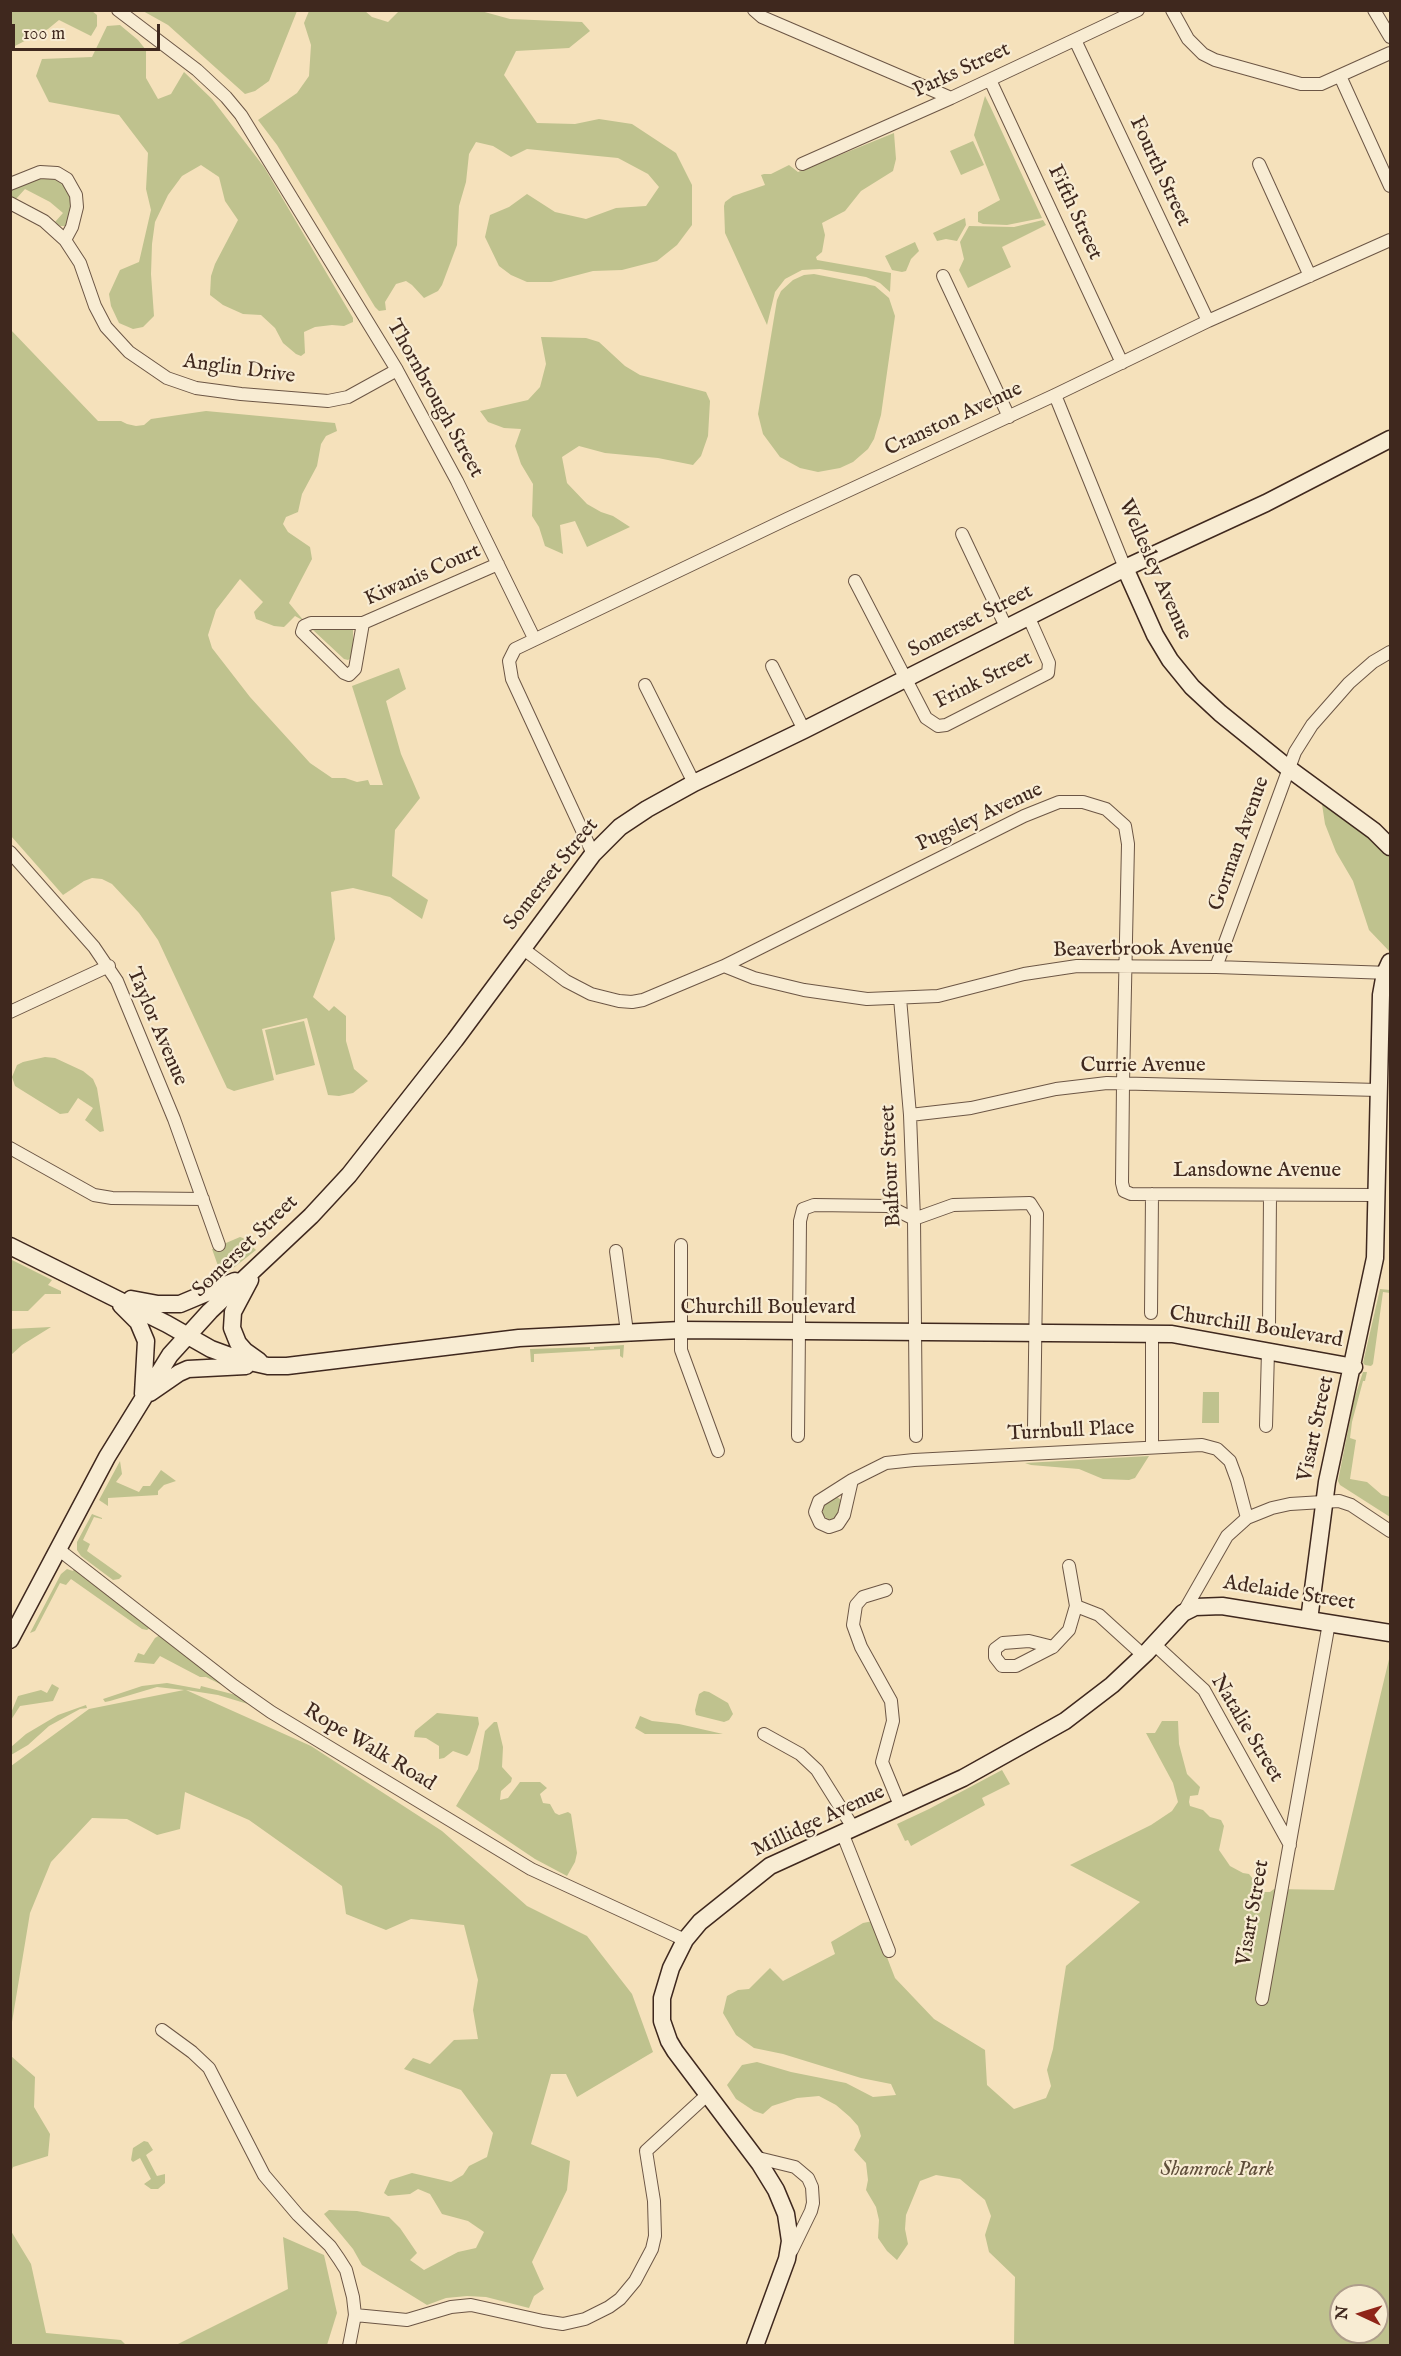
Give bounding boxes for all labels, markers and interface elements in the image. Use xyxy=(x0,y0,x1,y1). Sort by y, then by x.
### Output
scale bar xyxy=(15,12,164,50)
text: 100 m xyxy=(23,23,65,46)
street label: Parks Street xyxy=(910,38,1014,104)
street label: Fourth Street xyxy=(1123,113,1195,231)
street label: Fifth Street xyxy=(1041,162,1107,264)
street label: Thornbrough Street xyxy=(380,316,488,482)
street label: Anglin Drive xyxy=(181,350,297,390)
street label: Cranston Avenue xyxy=(881,377,1027,463)
street label: Wellesley Avenue xyxy=(1112,496,1196,644)
street label: Kiwanis Court xyxy=(361,539,485,613)
street label: Somerset Street xyxy=(904,580,1038,664)
street label: Frink Street xyxy=(931,647,1037,715)
street label: Gorman Avenue xyxy=(1204,773,1276,915)
street label: Pugsley Avenue xyxy=(913,778,1047,858)
street label: Somerset Street xyxy=(499,814,605,936)
street label: Beaverbrook Avenue xyxy=(1053,936,1233,964)
street label: Taylor Avenue xyxy=(120,964,192,1090)
street label: Currie Avenue xyxy=(1080,1054,1206,1080)
street label: Balfour Street xyxy=(876,1104,908,1228)
street label: Lansdowne Avenue xyxy=(1173,1159,1341,1185)
street label: Somerset Street xyxy=(188,1191,304,1303)
street label: Churchill Boulevard xyxy=(680,1296,856,1322)
street label: Churchill Boulevard xyxy=(1168,1302,1344,1354)
street label: Visart Street xyxy=(1294,1374,1340,1484)
street label: Turnbull Place xyxy=(1007,1416,1135,1448)
street label: Adelaide Street xyxy=(1221,1571,1357,1617)
street label: Natalie Street xyxy=(1204,1671,1288,1787)
street label: Rope Walk Road xyxy=(298,1699,440,1797)
street label: Millidge Avenue xyxy=(749,1780,889,1864)
street label: Visart Street xyxy=(1232,1858,1276,1968)
park label: Shamrock Park xyxy=(1160,2158,1274,2184)
north arrow xyxy=(1329,2284,1389,2344)
text: N xyxy=(1333,2305,1353,2320)

